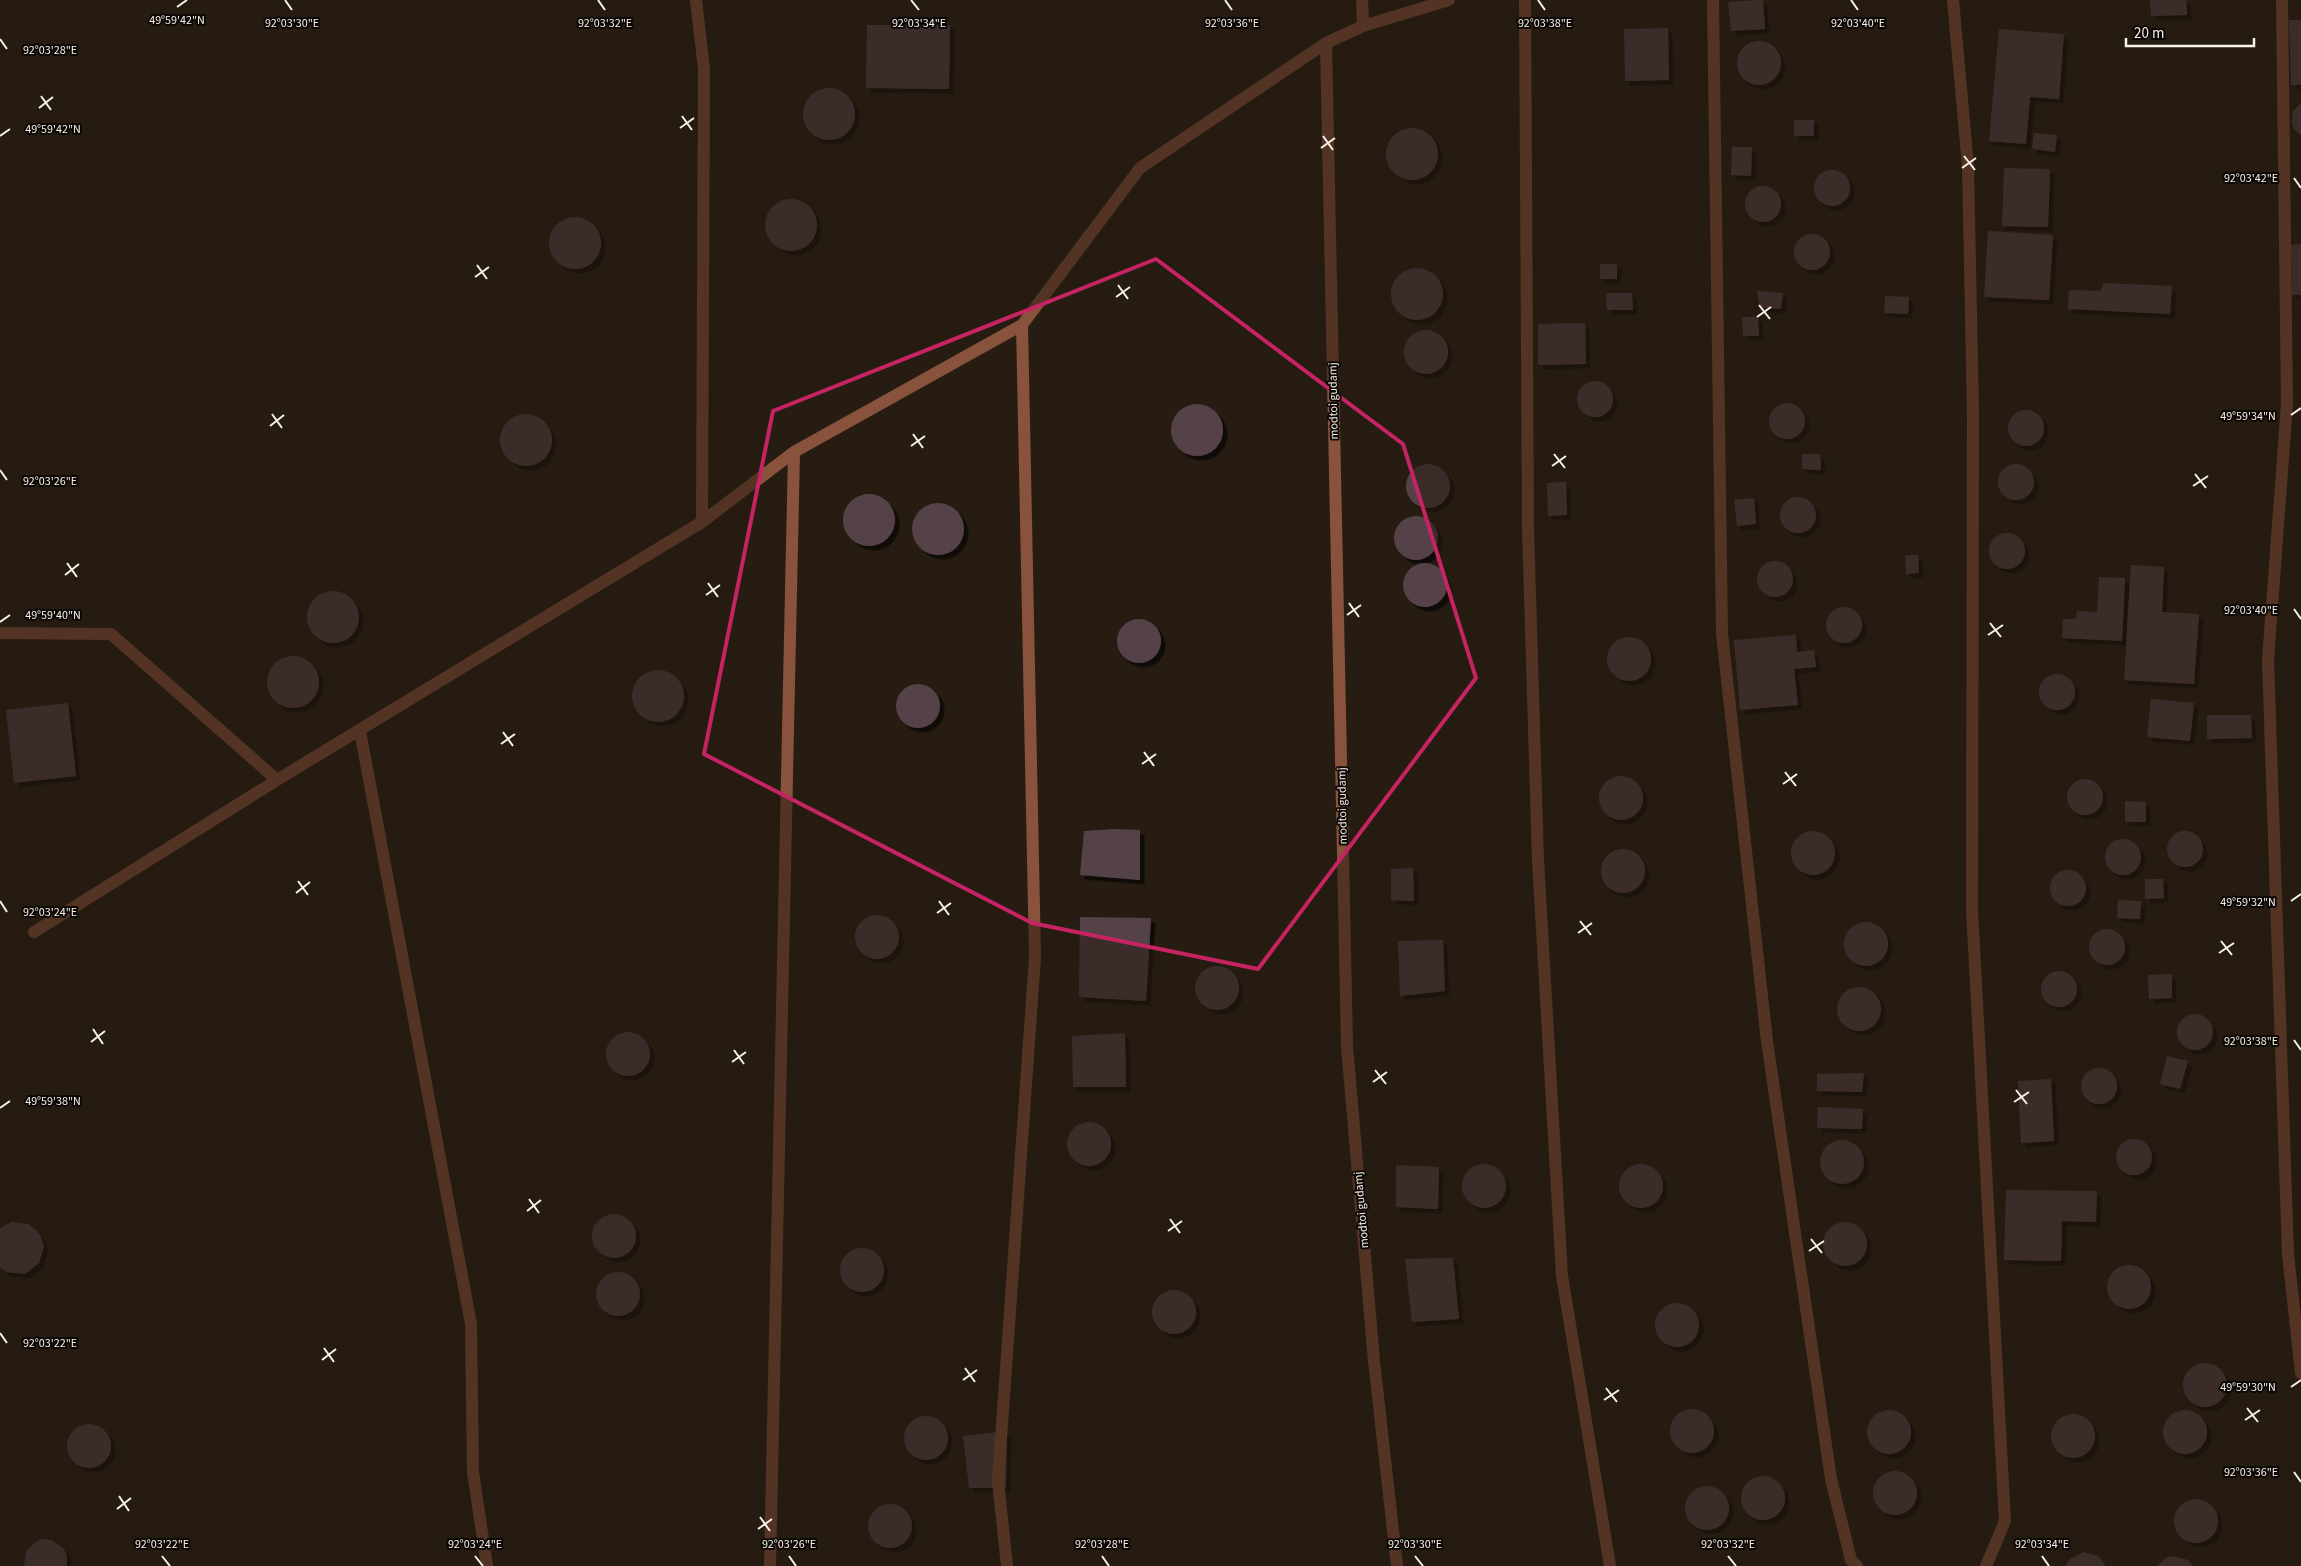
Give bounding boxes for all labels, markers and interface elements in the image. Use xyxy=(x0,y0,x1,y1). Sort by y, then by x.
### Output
text: 49°59'42"N xyxy=(149,12,205,29)
text: 92°03'30"E xyxy=(265,15,319,32)
text: 92°03'32"E xyxy=(578,15,632,32)
text: 92°03'34"E xyxy=(892,15,946,32)
text: 92°03'36"E xyxy=(1205,15,1259,32)
text: 92°03'38"E xyxy=(1518,15,1572,32)
text: 92°03'40"E xyxy=(1831,15,1885,32)
scale bar xyxy=(2126,15,2254,47)
text: 20 m xyxy=(2134,23,2164,44)
text: 92°03'28"E xyxy=(23,42,77,59)
text: 49°59'42"N xyxy=(25,121,81,138)
text: 92°03'42"E xyxy=(2224,170,2278,187)
street label: modtoi gudamj xyxy=(1324,362,1343,440)
text: 49°59'34"N xyxy=(2220,408,2276,425)
text: 92°03'26"E xyxy=(23,473,77,490)
text: 92°03'40"E xyxy=(2224,602,2278,619)
text: 49°59'40"N xyxy=(25,607,81,624)
street label: modtoi gudamj xyxy=(1333,767,1352,845)
text: 49°59'32"N xyxy=(2220,894,2276,911)
text: 92°03'24"E xyxy=(23,904,77,921)
text: 92°03'38"E xyxy=(2224,1033,2278,1050)
text: 49°59'38"N xyxy=(25,1093,81,1110)
street label: modtoi gudamj xyxy=(1350,1171,1373,1249)
text: 92°03'22"E xyxy=(23,1335,77,1352)
text: 49°59'30"N xyxy=(2220,1379,2276,1396)
text: 92°03'36"E xyxy=(2224,1464,2278,1481)
text: 92°03'22"E xyxy=(135,1536,189,1553)
text: 92°03'24"E xyxy=(448,1536,502,1553)
text: 92°03'26"E xyxy=(762,1536,816,1553)
text: 92°03'28"E xyxy=(1075,1536,1129,1553)
text: 92°03'30"E xyxy=(1388,1536,1442,1553)
text: 92°03'32"E xyxy=(1701,1536,1755,1553)
text: 92°03'34"E xyxy=(2015,1536,2069,1553)

